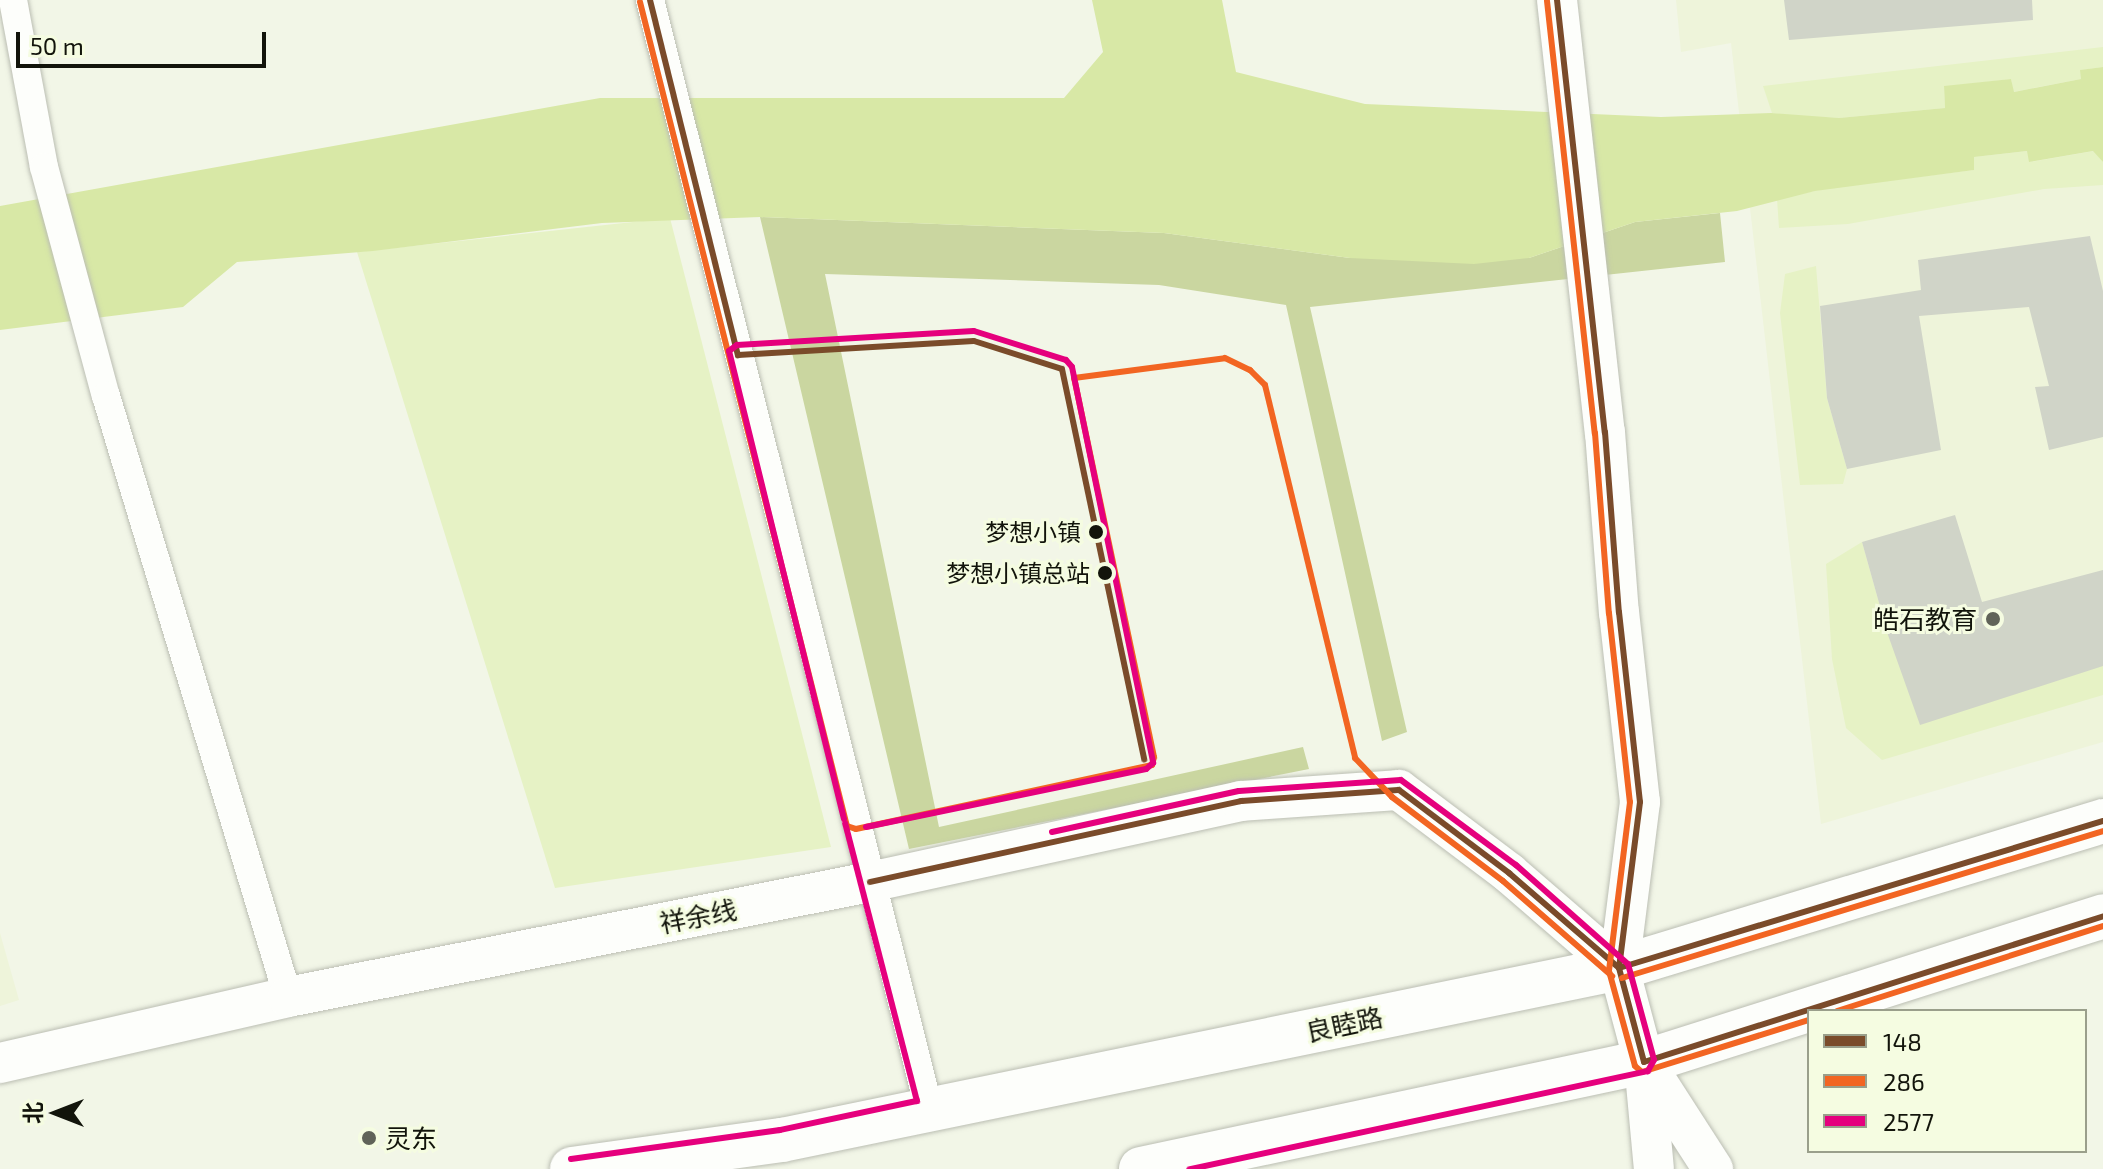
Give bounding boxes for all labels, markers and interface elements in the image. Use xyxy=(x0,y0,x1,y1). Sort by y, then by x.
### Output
scale bar xyxy=(20,16,270,66)
text: 50 m xyxy=(30,31,84,60)
place label: 梦想小镇 xyxy=(985,518,1081,546)
marker: 梦想小镇 xyxy=(1088,524,1104,540)
place label: 梦想小镇总站 xyxy=(946,559,1090,587)
marker: 梦想小镇总站 xyxy=(1097,565,1113,581)
place label: 皓石教育 xyxy=(1873,603,1977,635)
marker: 皓石教育 xyxy=(1984,610,2002,628)
street label: 祥余线 xyxy=(657,893,739,939)
street label: 良睦路 xyxy=(1303,1001,1385,1047)
legend xyxy=(1807,1009,2087,1153)
text: 148 xyxy=(1883,1027,1922,1056)
text: 286 xyxy=(1883,1067,1925,1096)
north arrow xyxy=(16,1073,96,1153)
text: 北 xyxy=(19,1102,45,1124)
text: 2577 xyxy=(1883,1107,1934,1136)
place label: 灵东 xyxy=(385,1122,437,1154)
marker: 灵东 xyxy=(360,1129,378,1147)

